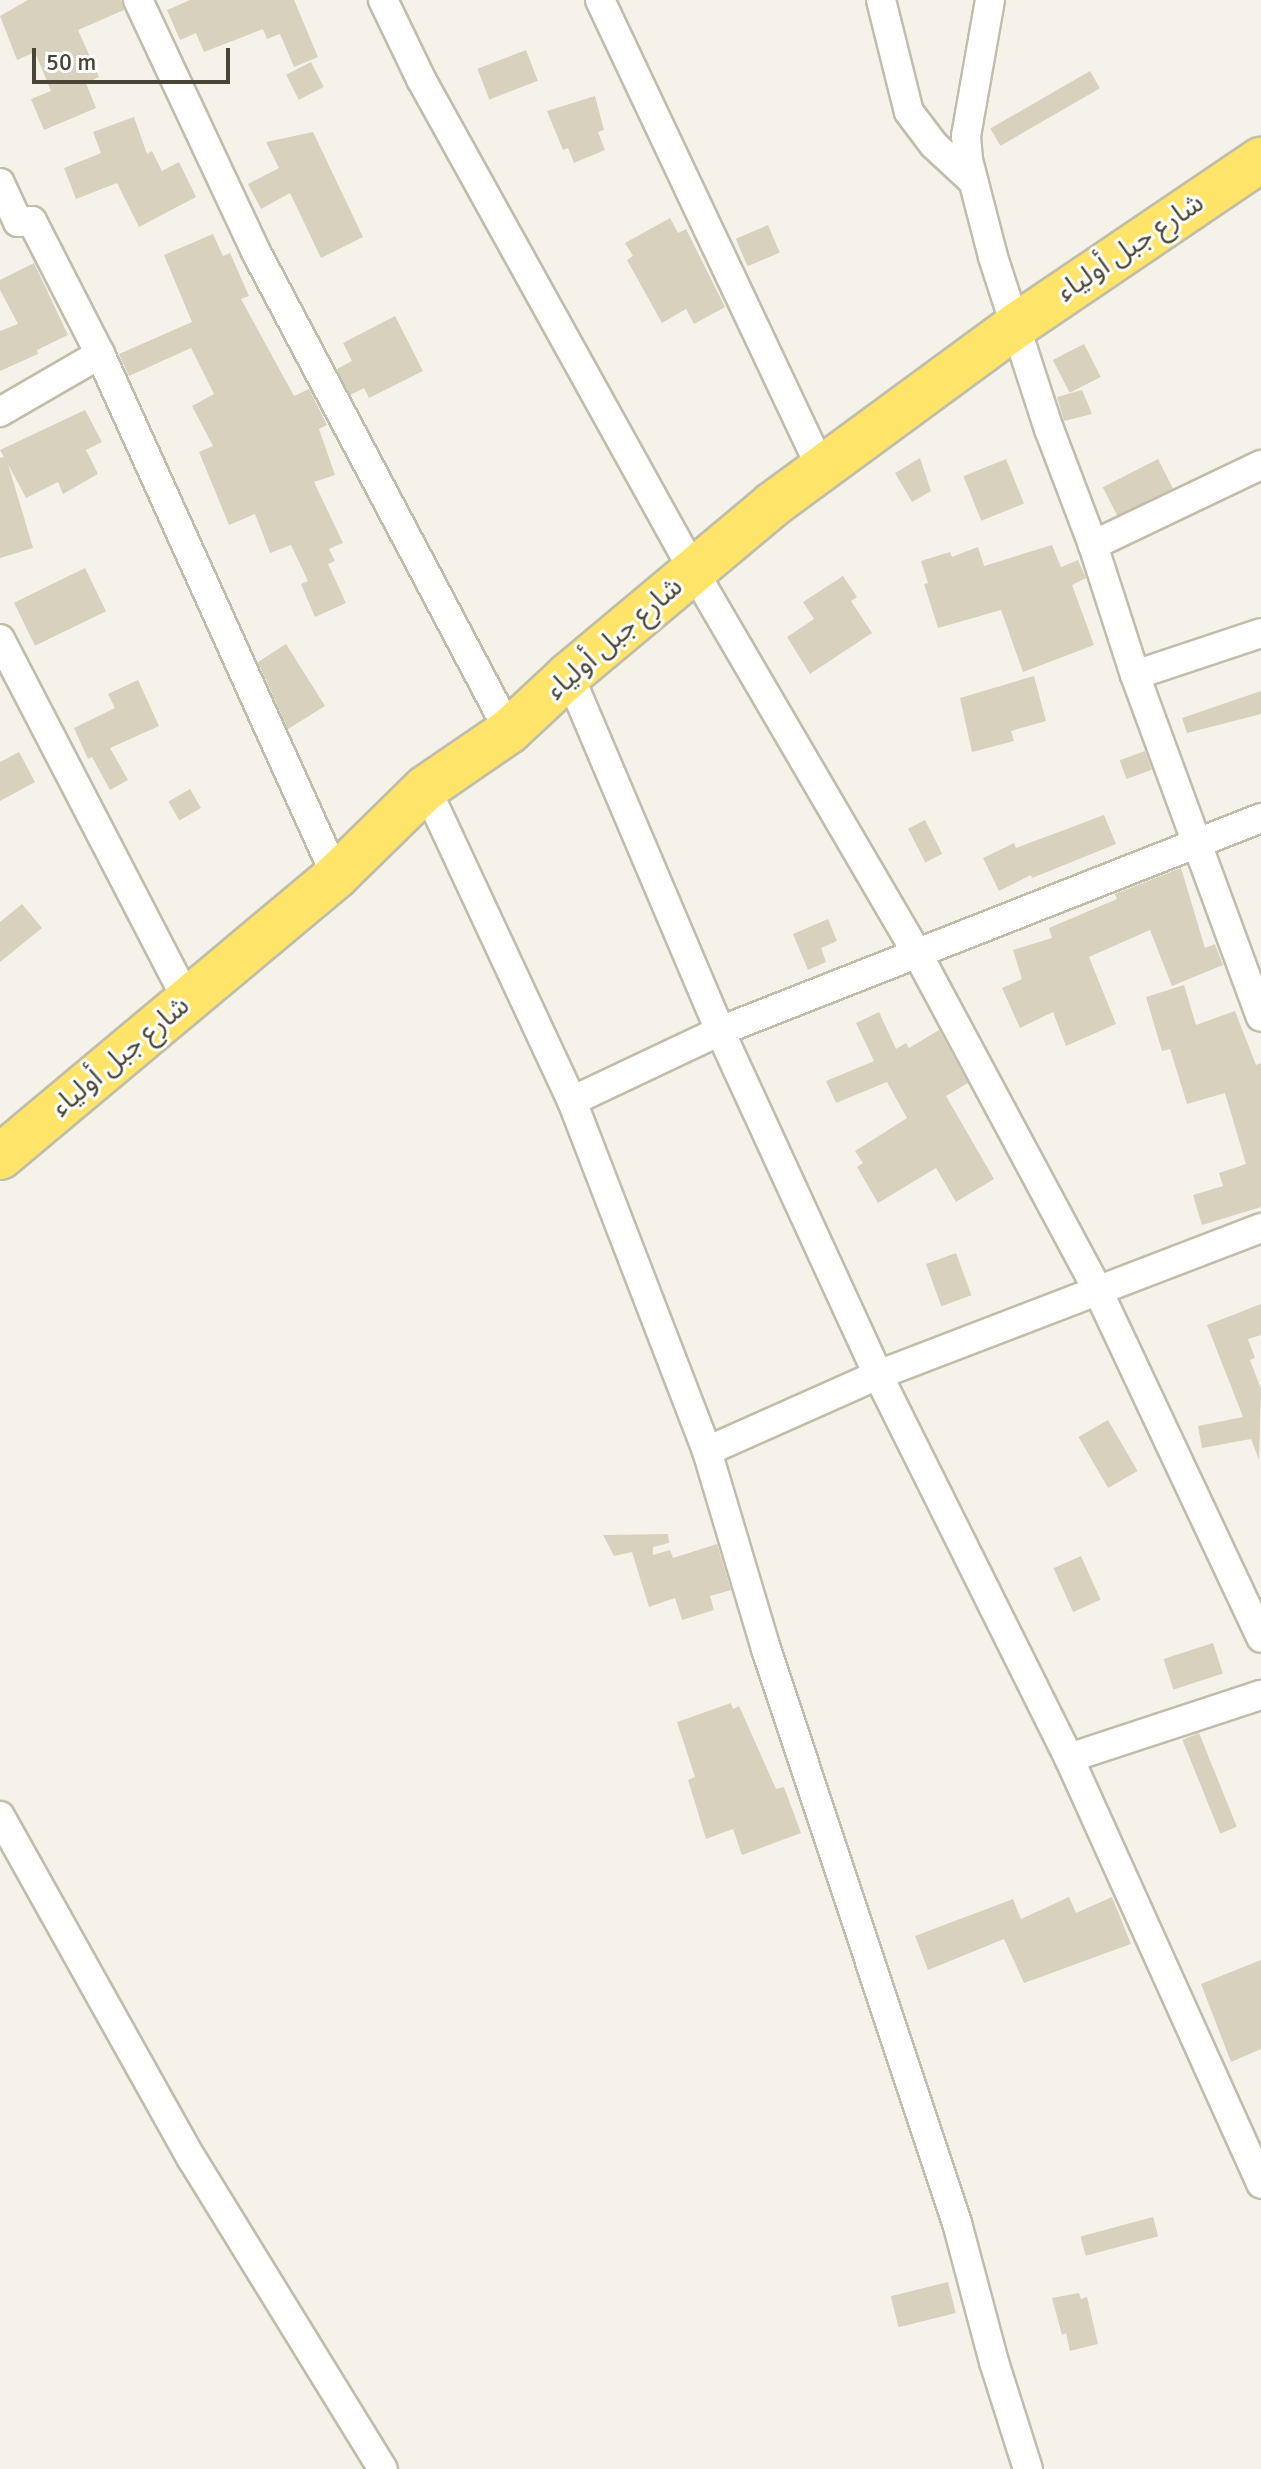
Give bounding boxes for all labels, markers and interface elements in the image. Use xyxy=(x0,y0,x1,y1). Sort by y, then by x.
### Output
scale bar xyxy=(36,32,234,82)
text: 50 m xyxy=(46,47,96,77)
street label: شارع جبل أولياء xyxy=(1050,186,1210,308)
street label: شارع جبل أولياء xyxy=(539,570,689,706)
street label: شارع جبل أولياء xyxy=(44,989,196,1123)

